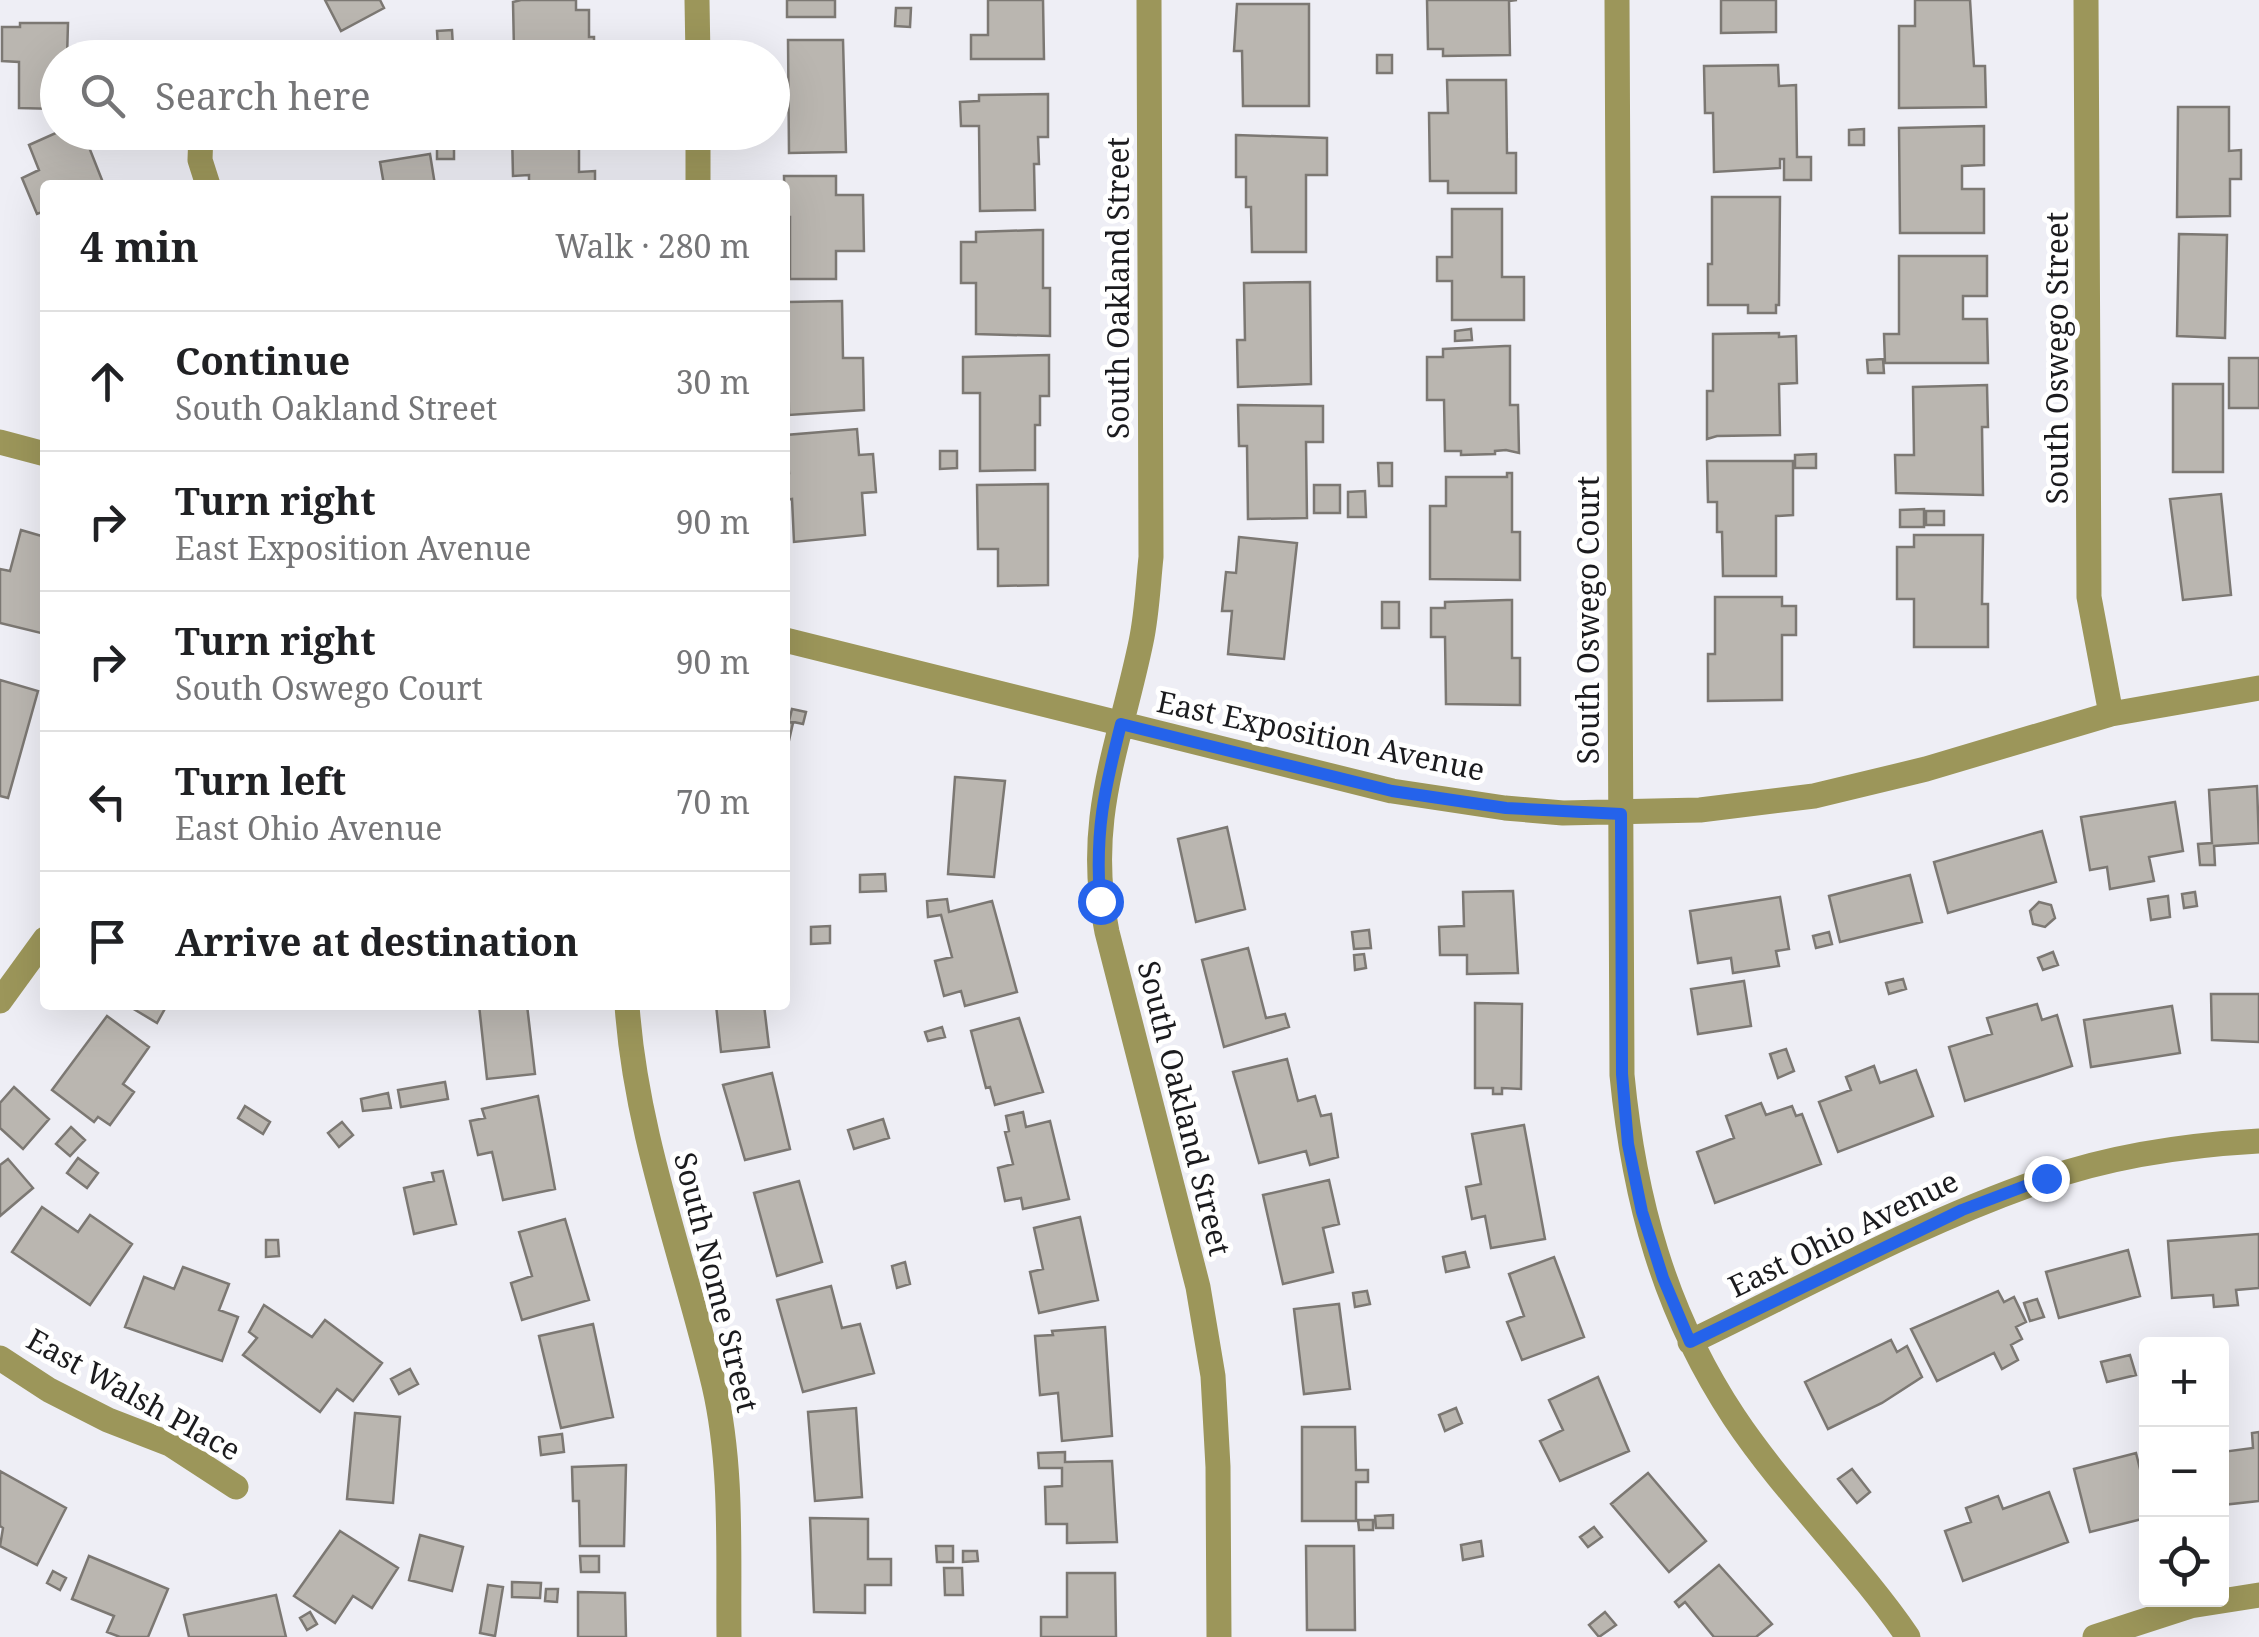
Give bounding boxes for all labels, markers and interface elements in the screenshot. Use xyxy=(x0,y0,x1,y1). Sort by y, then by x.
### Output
search box xyxy=(40,40,790,150)
icon: search xyxy=(75,68,130,123)
text: Search here xyxy=(155,69,371,121)
street label: South Oakland Street xyxy=(1097,137,1138,439)
street label: South Oswego Street xyxy=(2036,212,2077,504)
text: 4 min xyxy=(80,217,199,274)
text: Walk · 280 m xyxy=(555,224,750,267)
text: Continue xyxy=(175,334,350,386)
icon: ahead xyxy=(80,354,135,409)
text: 30 m xyxy=(676,360,750,403)
text: South Oakland Street xyxy=(175,386,497,429)
text: Turn right xyxy=(175,474,376,526)
street label: South Oswego Court xyxy=(1567,476,1608,764)
icon: right xyxy=(80,494,135,549)
text: 90 m xyxy=(676,500,750,543)
text: East Exposition Avenue xyxy=(175,526,531,569)
text: Turn right xyxy=(175,614,376,666)
icon: right xyxy=(80,634,135,689)
text: 90 m xyxy=(676,640,750,683)
text: South Oswego Court xyxy=(175,666,483,709)
street label: East Exposition Avenue xyxy=(1153,680,1489,790)
text: Turn left xyxy=(175,754,346,806)
icon: left xyxy=(80,774,135,829)
text: 70 m xyxy=(676,780,750,823)
text: East Ohio Avenue xyxy=(175,806,442,849)
route start xyxy=(1078,879,1124,925)
icon: arrive xyxy=(80,914,135,969)
text: Arrive at destination xyxy=(175,915,579,967)
street label: South Oakland Street xyxy=(1129,956,1241,1260)
street label: South Nome Street xyxy=(665,1148,769,1416)
route end xyxy=(2024,1156,2070,1202)
street label: East Ohio Avenue xyxy=(1721,1160,1965,1306)
street label: East Walsh Place xyxy=(20,1318,248,1470)
map controls xyxy=(2139,1337,2229,1607)
button: + xyxy=(2139,1337,2229,1427)
button: − xyxy=(2139,1427,2229,1517)
button: locate xyxy=(2139,1517,2229,1607)

